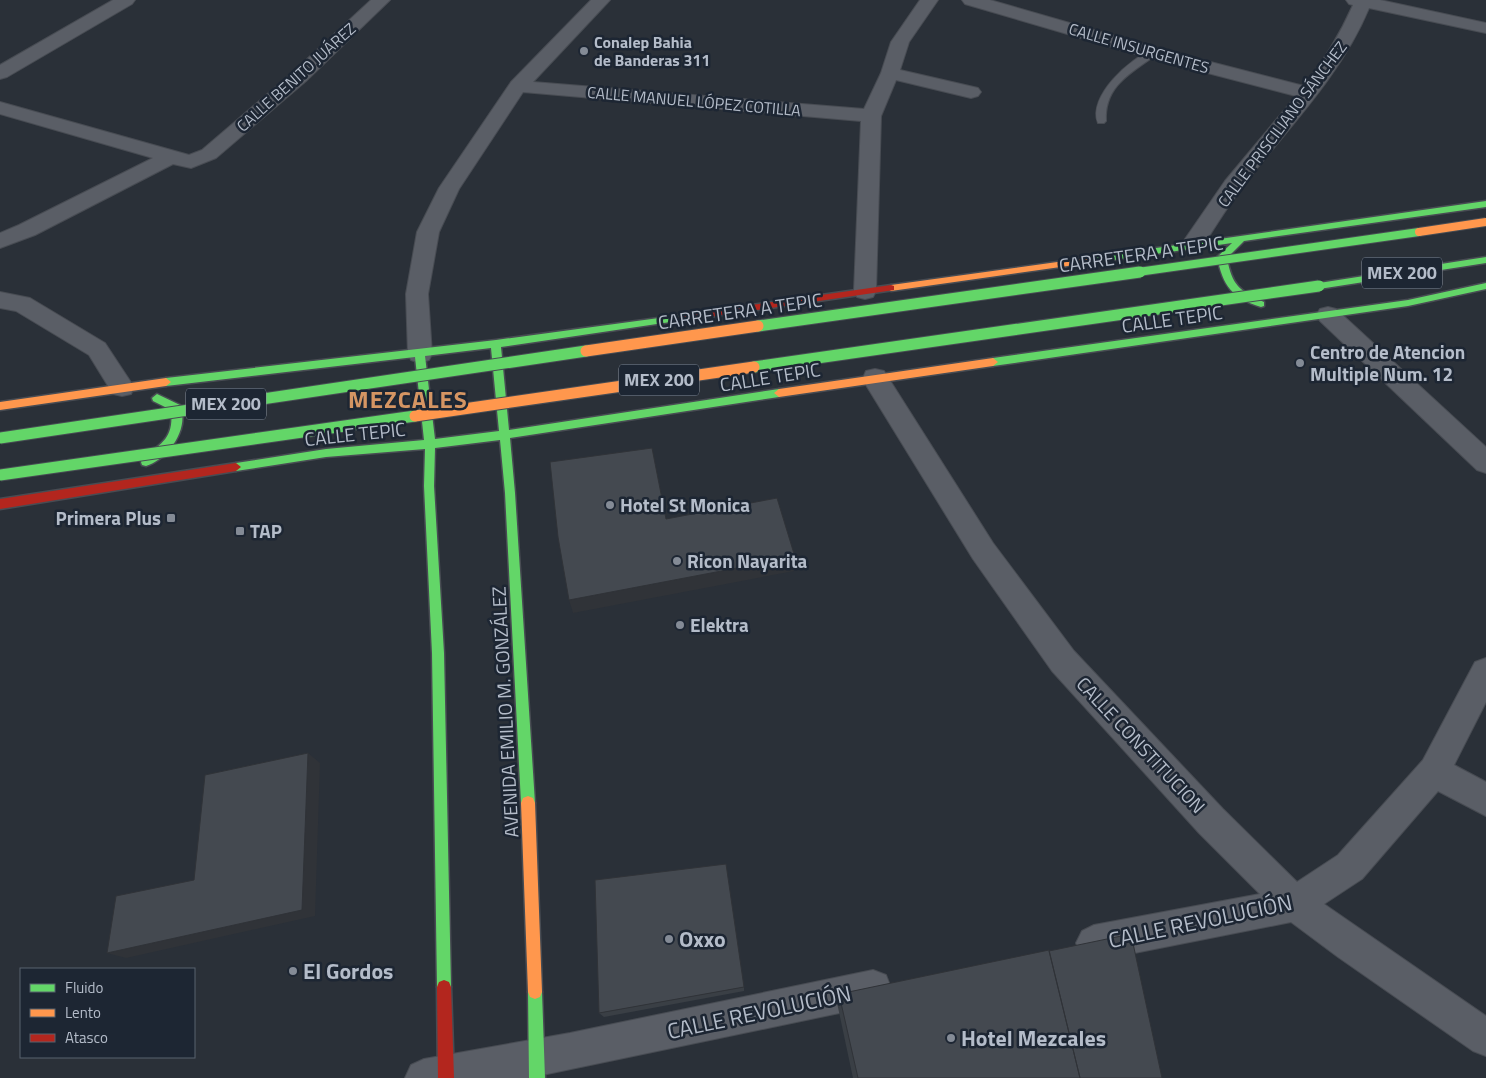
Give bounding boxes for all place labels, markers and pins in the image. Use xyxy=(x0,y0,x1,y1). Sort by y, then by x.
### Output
place label: Conalep Bahia de Banderas 311 xyxy=(594,30,710,72)
marker: Conalep Bahia de Banderas 311 xyxy=(578,45,590,57)
place label: Centro de Atencion Multiple Num. 12 xyxy=(1310,337,1465,388)
marker: Centro de Atencion Multiple Num. 12 xyxy=(1294,357,1306,369)
place label: Hotel St Monica xyxy=(620,490,750,519)
marker: Hotel St Monica xyxy=(604,499,616,511)
place label: Primera Plus xyxy=(55,503,161,532)
marker: Primera Plus xyxy=(165,512,177,524)
place label: TAP xyxy=(250,516,282,545)
marker: TAP xyxy=(234,525,246,537)
place label: Ricon Nayarita xyxy=(687,546,808,575)
marker: Ricon Nayarita xyxy=(671,555,683,567)
place label: Elektra xyxy=(690,610,749,639)
marker: Elektra xyxy=(674,619,686,631)
place label: Oxxo xyxy=(679,922,726,956)
marker: Oxxo xyxy=(663,933,675,945)
place label: El Gordos xyxy=(303,954,393,988)
marker: El Gordos xyxy=(287,965,299,977)
place label: Hotel Mezcales xyxy=(961,1021,1106,1055)
marker: Hotel Mezcales xyxy=(945,1032,957,1044)

